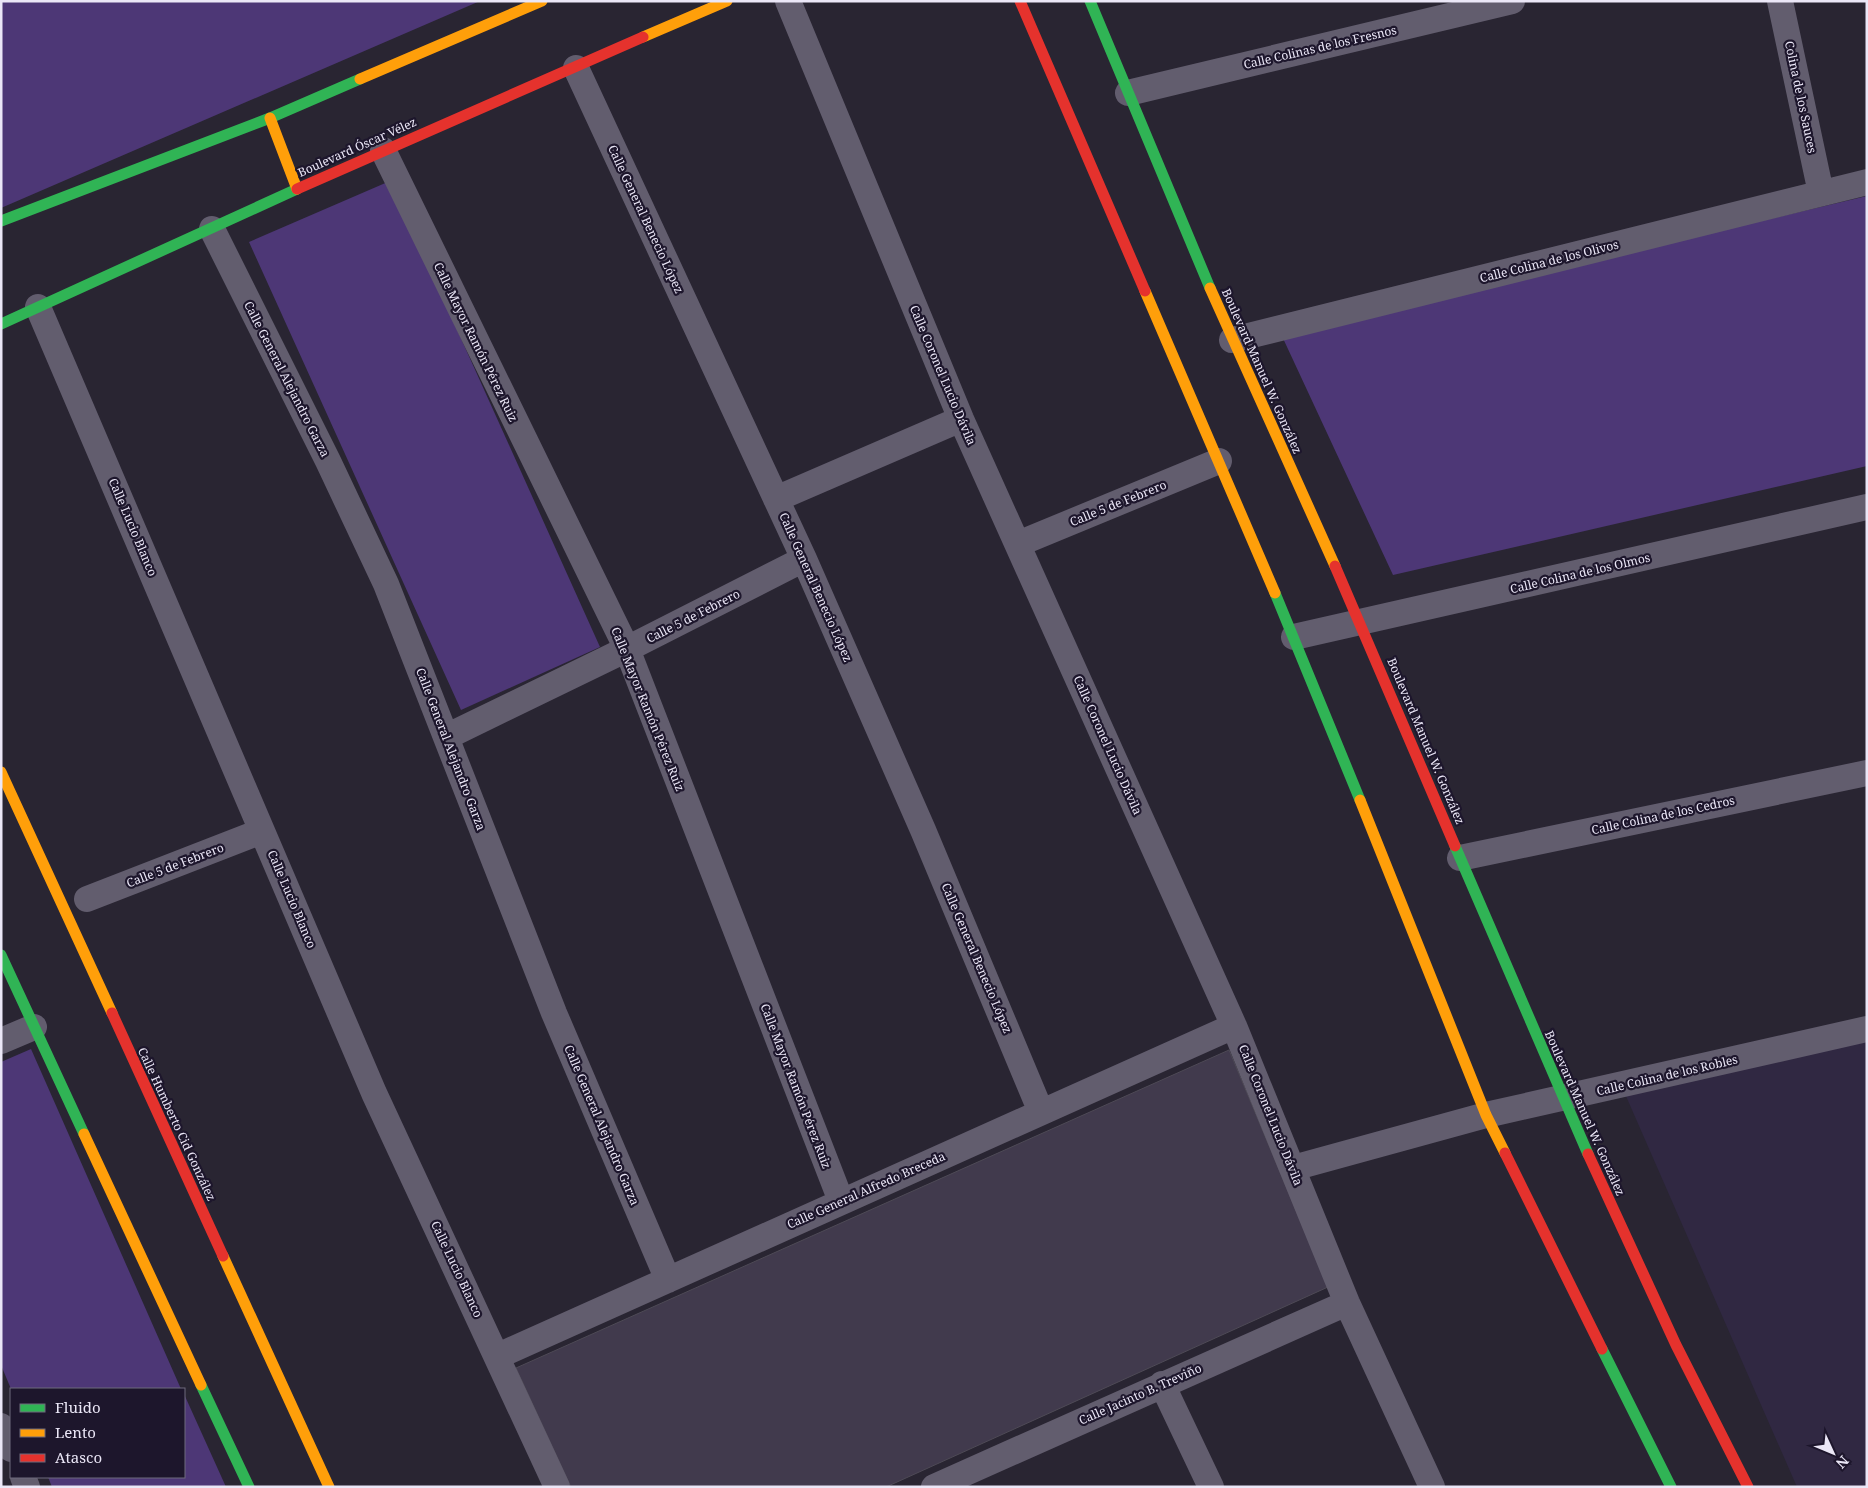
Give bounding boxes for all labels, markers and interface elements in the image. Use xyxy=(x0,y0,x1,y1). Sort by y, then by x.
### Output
street label: Calle Colinas de los Fresnos xyxy=(1242,21,1398,73)
street label: Colina de los Sauces xyxy=(1781,39,1821,155)
street label: Boulevard Óscar Vélez xyxy=(295,113,419,181)
street label: Calle General Benecio López xyxy=(604,142,688,296)
street label: Calle Colina de los Olivos xyxy=(1478,236,1620,286)
street label: Calle Mayor Ramón Pérez Ruiz xyxy=(430,259,522,425)
street label: Boulevard Manuel W. González xyxy=(1218,286,1306,456)
street label: Calle General Alejandro Garza xyxy=(240,298,334,460)
street label: Calle Coronel Lucio Dávila xyxy=(906,302,980,448)
street label: Calle Lucio Blanco xyxy=(105,475,161,579)
street label: Calle 5 de Febrero xyxy=(1067,476,1169,530)
street label: Calle General Benecio López xyxy=(775,510,857,664)
street label: Calle Colina de los Olmos xyxy=(1508,549,1652,597)
street label: Calle 5 de Febrero xyxy=(643,585,743,647)
street label: Calle Mayor Ramón Pérez Ruiz xyxy=(607,624,689,794)
street label: Boulevard Manuel W. González xyxy=(1383,655,1469,827)
street label: Calle General Alejandro Garza xyxy=(412,665,490,833)
street label: Calle Coronel Lucio Dávila xyxy=(1070,673,1146,817)
street label: Calle Colina de los Cedros xyxy=(1590,792,1736,838)
street label: Calle 5 de Febrero xyxy=(124,839,226,891)
street label: Calle Lucio Blanco xyxy=(264,847,320,951)
street label: Calle General Benecio López xyxy=(938,880,1016,1036)
street label: Calle Mayor Ramón Pérez Ruiz xyxy=(757,1001,835,1171)
street label: Boulevard Manuel W. González xyxy=(1541,1028,1629,1198)
street label: Calle General Alejandro Garza xyxy=(560,1042,644,1208)
street label: Calle Coronel Lucio Dávila xyxy=(1235,1042,1307,1188)
street label: Calle Humberto Cid González xyxy=(134,1045,220,1203)
street label: Calle Colina de los Robles xyxy=(1595,1050,1739,1100)
street label: Calle General Alfredo Breceda xyxy=(784,1147,948,1233)
street label: Calle Lucio Blanco xyxy=(427,1218,487,1320)
street label: Calle Jacinto B. Treviño xyxy=(1076,1359,1204,1429)
legend xyxy=(10,1388,185,1478)
text: Fluido xyxy=(55,1397,101,1417)
text: Lento xyxy=(55,1422,96,1442)
north arrow xyxy=(1808,1428,1858,1478)
text: Atasco xyxy=(55,1447,102,1467)
text: N xyxy=(1832,1452,1853,1473)

